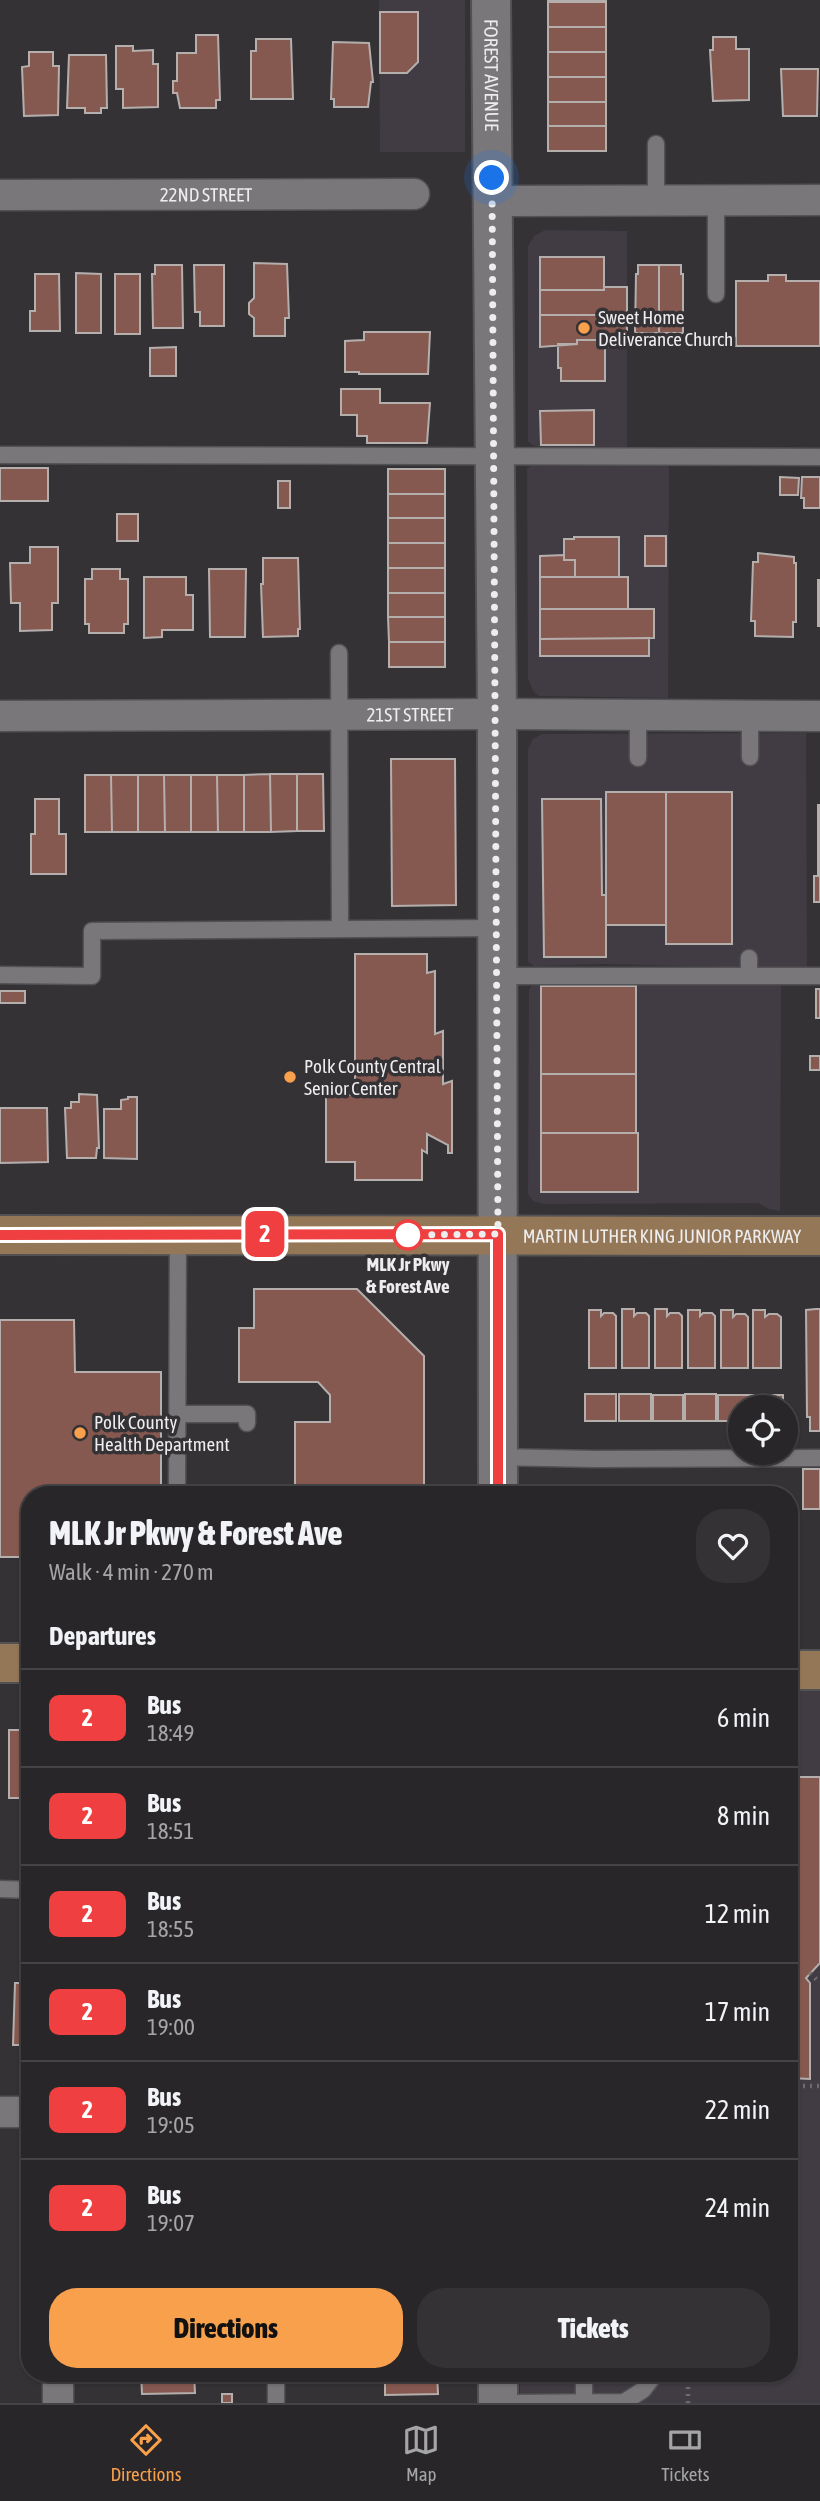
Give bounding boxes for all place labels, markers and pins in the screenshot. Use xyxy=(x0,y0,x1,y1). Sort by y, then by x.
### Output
place label: Sweet Home Deliverance Church xyxy=(598,306,733,350)
marker: Sweet Home Deliverance Church xyxy=(576,320,592,336)
place label: Polk County Central Senior Center xyxy=(304,1055,441,1099)
marker: Polk County Central Senior Center xyxy=(282,1069,298,1085)
marker: MLK Jr Pkwy & Forest Ave xyxy=(393,1220,423,1250)
place label: MLK Jr Pkwy & Forest Ave xyxy=(366,1253,450,1297)
place label: Polk County Health Department xyxy=(94,1411,230,1455)
marker: Polk County Health Department xyxy=(72,1425,88,1441)

